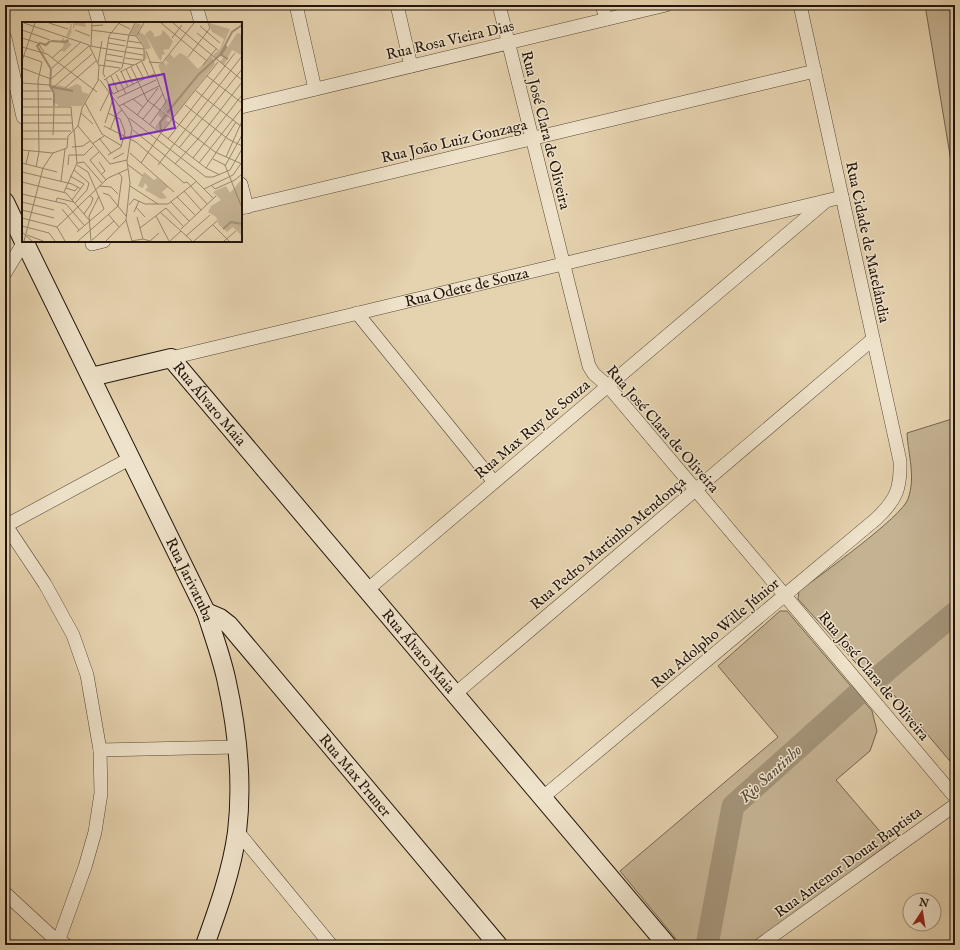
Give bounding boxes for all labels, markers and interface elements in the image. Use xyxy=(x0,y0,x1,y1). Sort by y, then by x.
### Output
street label: Rua Rosa Vieira Dias xyxy=(384,16,516,64)
inset map xyxy=(22,22,242,242)
street label: Rua José Clara de Oliveira xyxy=(517,49,575,212)
street label: Rua João Luiz Gonzaga xyxy=(379,115,529,168)
street label: Rua Cidade de Matelândia xyxy=(841,160,894,325)
street label: Rua Odete de Souza xyxy=(403,263,531,312)
street label: Rua Álvaro Maia xyxy=(168,358,250,450)
street label: Rua José Clara de Oliveira xyxy=(602,362,724,497)
street label: Rua Max Ruy de Souza xyxy=(471,375,594,483)
street label: Rua Pedro Martinho Mendonça xyxy=(527,472,690,614)
street label: Rua Jarivatuba xyxy=(161,535,218,624)
street label: Rua Adolpho Wille Júnior xyxy=(647,574,784,693)
street label: Rua Álvaro Maia xyxy=(377,606,459,698)
street label: Rua José Clara de Oliveira xyxy=(814,608,934,745)
street label: Rua Max Pruner xyxy=(315,730,396,821)
water label: Rio Santinho xyxy=(736,741,807,808)
street label: Rua Antenor Douat Baptista xyxy=(771,802,926,922)
north arrow xyxy=(902,892,942,932)
text: N xyxy=(917,895,930,911)

